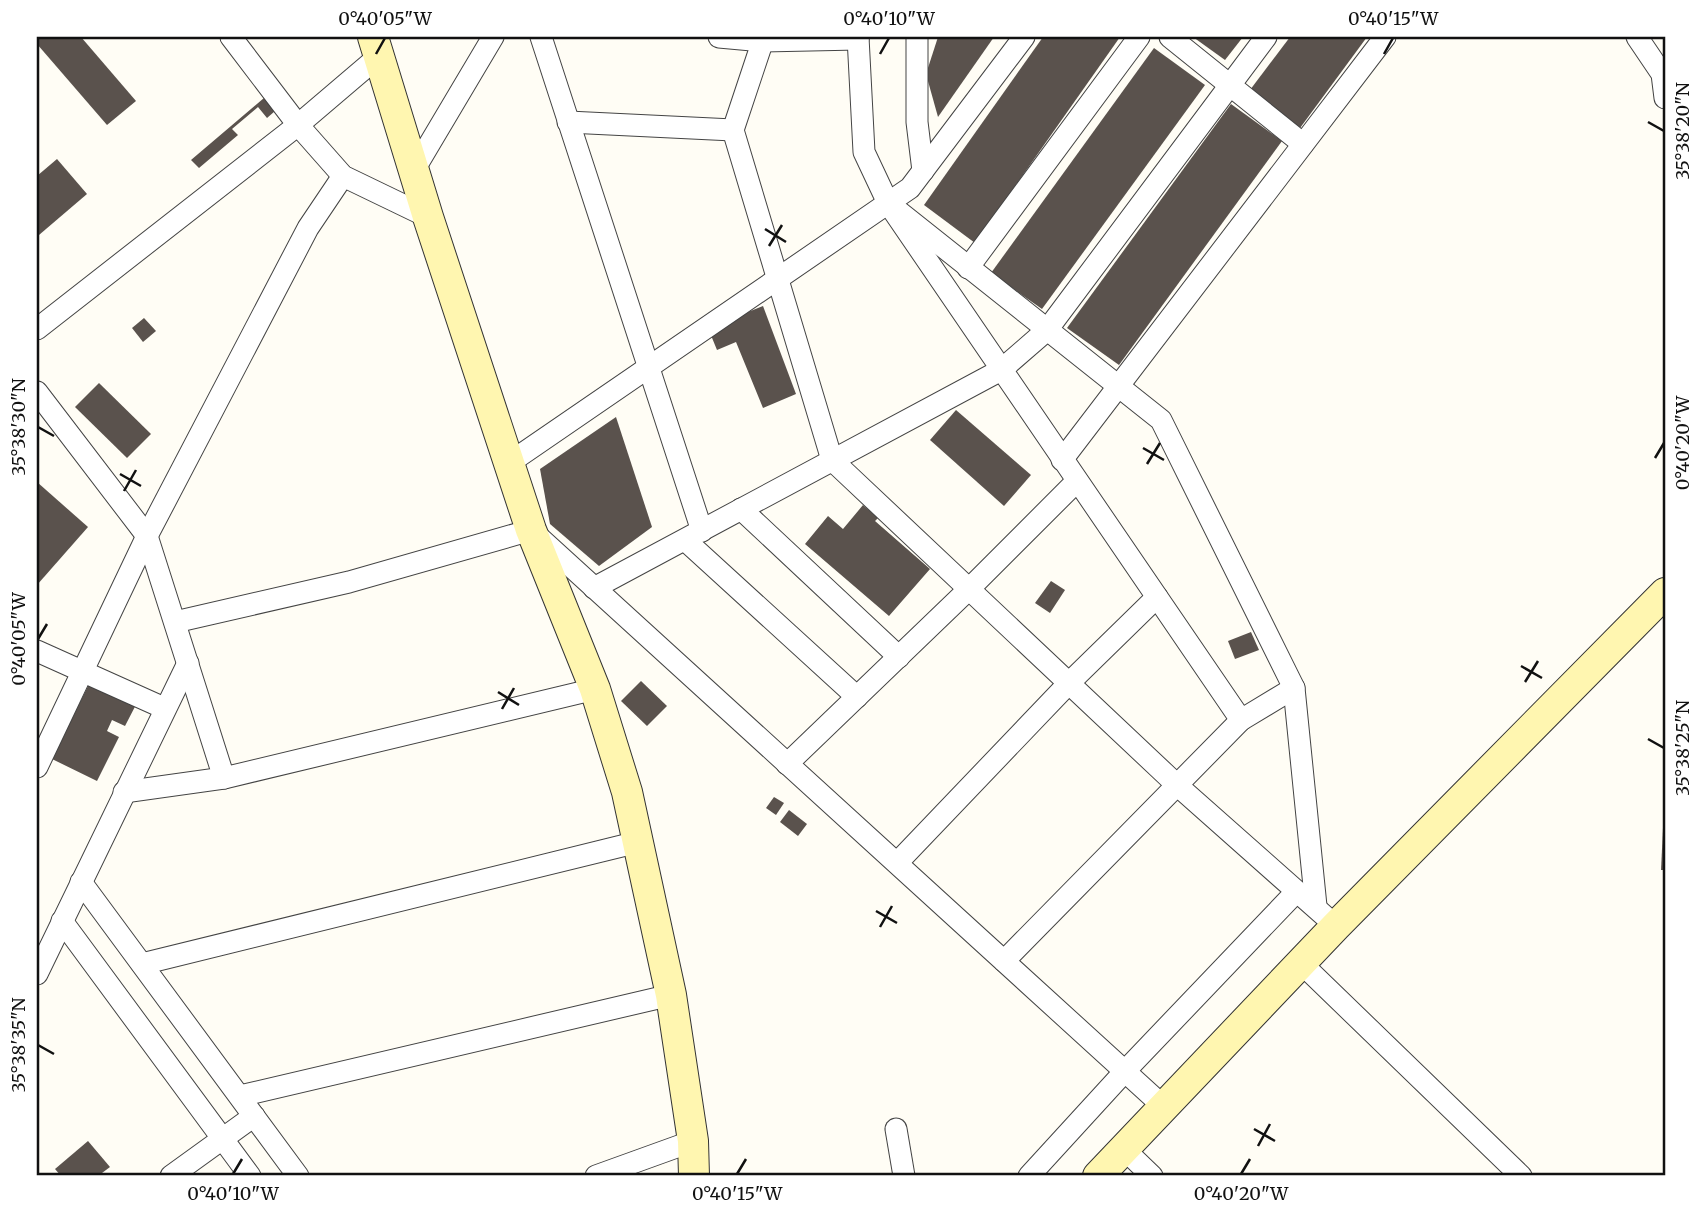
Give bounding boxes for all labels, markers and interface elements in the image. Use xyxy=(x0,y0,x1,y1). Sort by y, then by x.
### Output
text: 0°40'05"W xyxy=(338,7,433,30)
text: 0°40'10"W xyxy=(843,7,936,30)
text: 0°40'15"W xyxy=(1348,7,1439,30)
text: 35°38'20"N xyxy=(1671,82,1694,180)
text: 35°38'30"N xyxy=(7,378,30,476)
text: 0°40'20"W xyxy=(1671,395,1694,490)
text: 0°40'05"W xyxy=(7,591,30,686)
text: 35°38'25"N xyxy=(1671,700,1694,796)
text: 35°38'35"N xyxy=(7,997,30,1093)
text: 0°40'10"W xyxy=(187,1182,280,1205)
text: 0°40'15"W xyxy=(692,1182,783,1205)
text: 0°40'20"W xyxy=(1194,1182,1289,1205)

